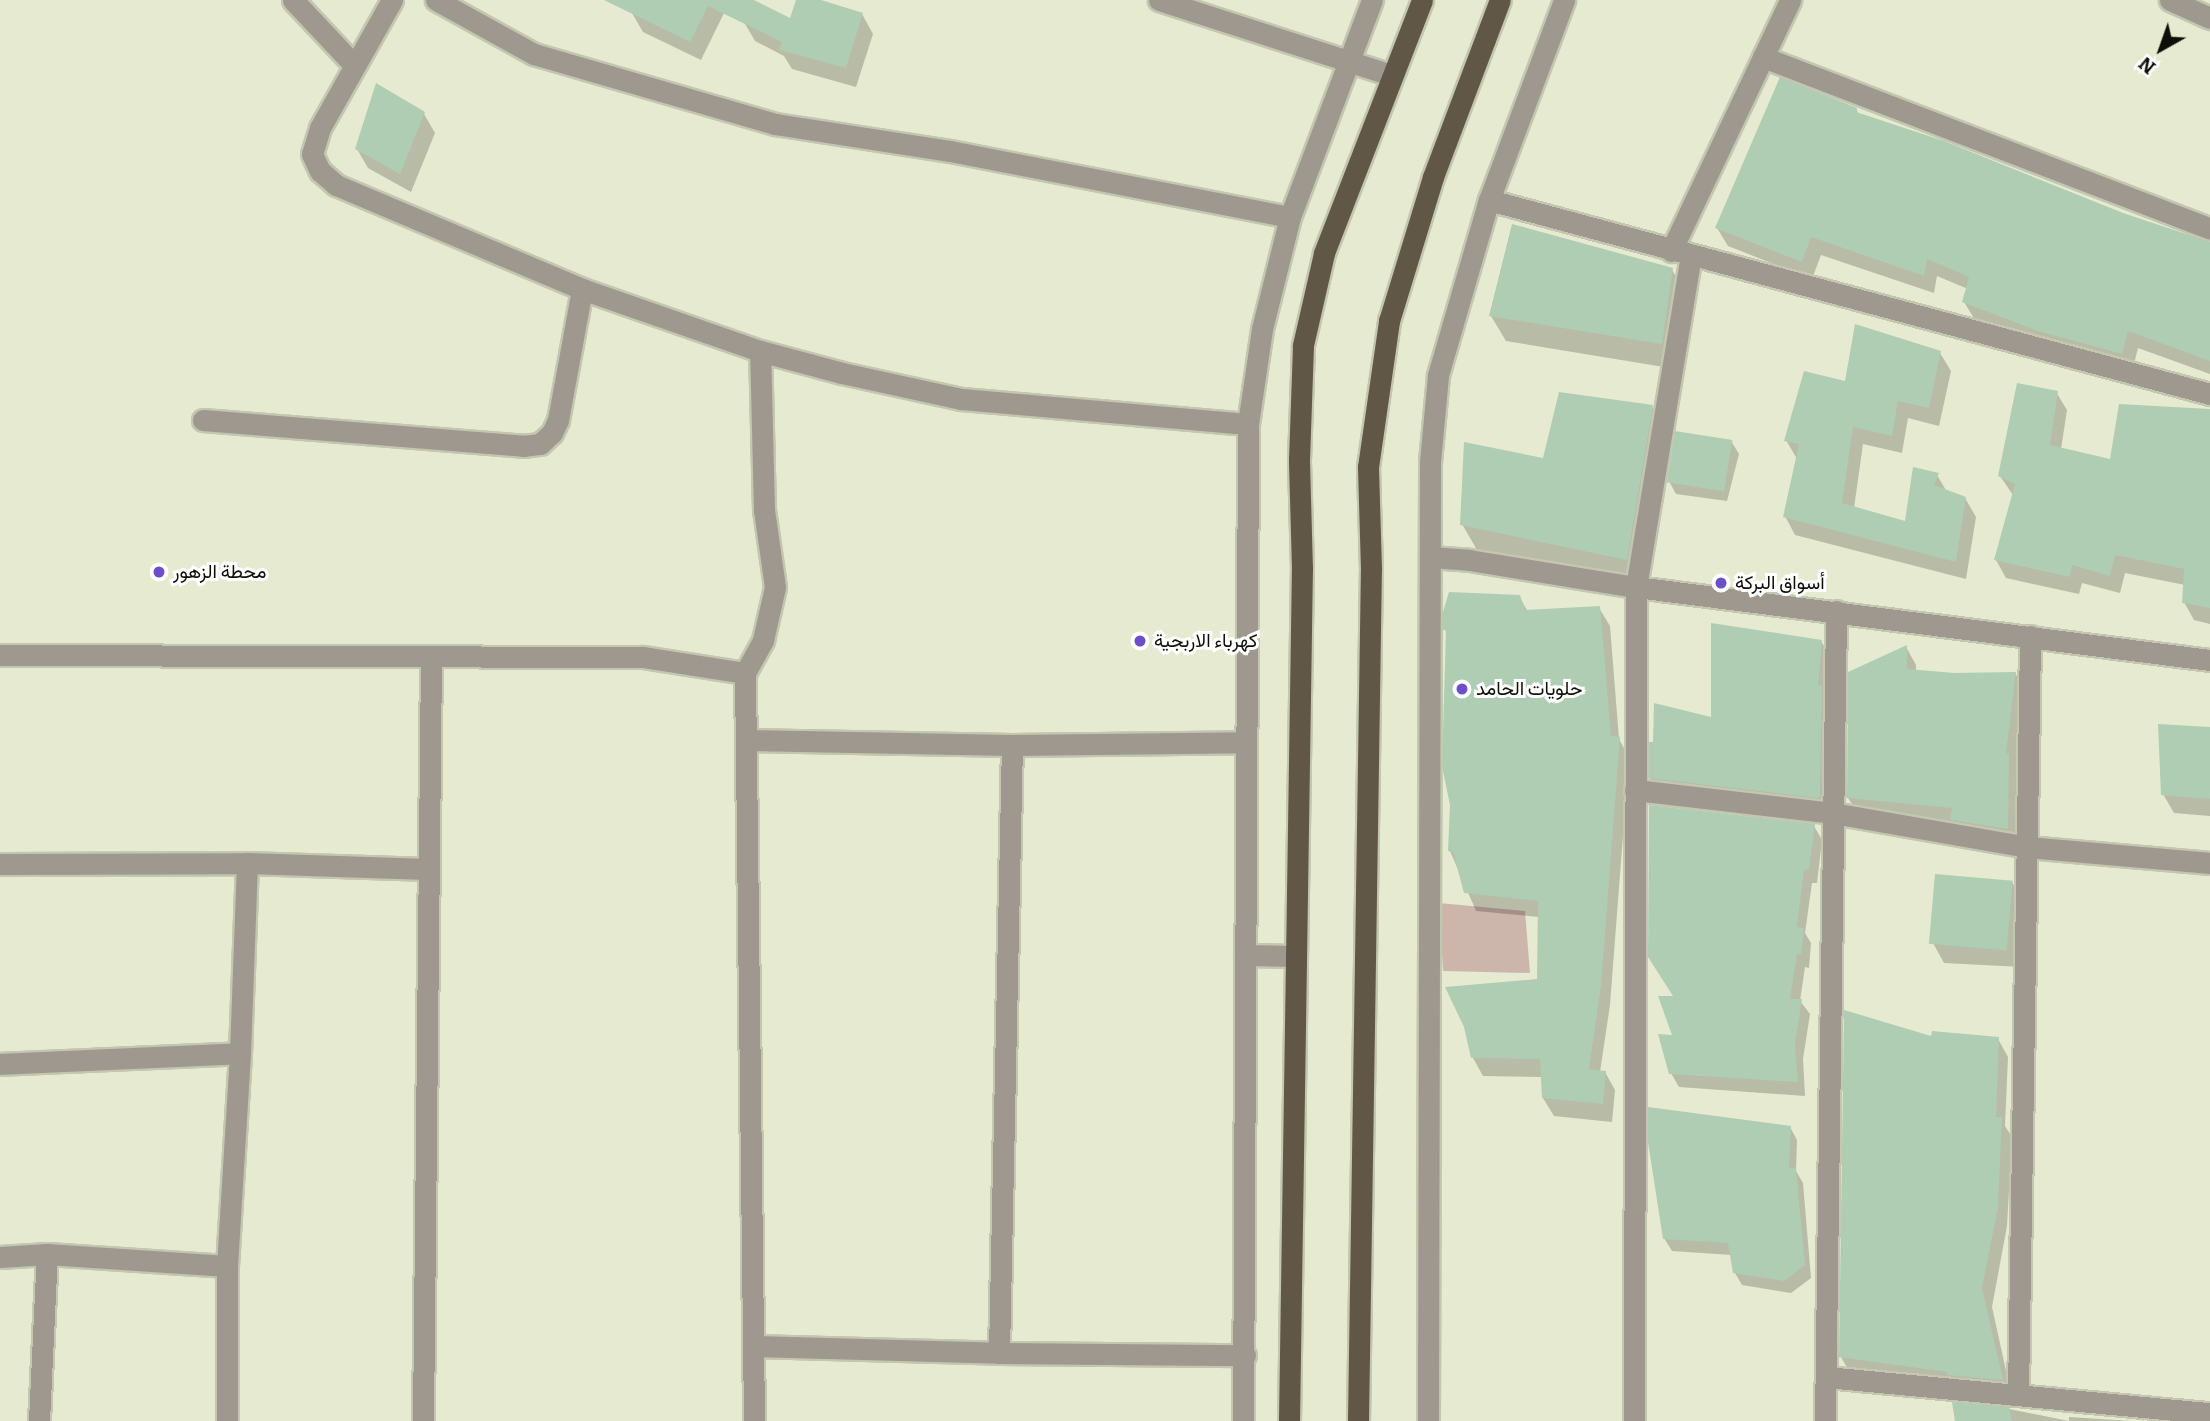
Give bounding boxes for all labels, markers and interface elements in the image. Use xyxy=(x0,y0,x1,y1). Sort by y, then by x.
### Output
north arrow xyxy=(2126,14,2196,84)
text: N xyxy=(2134,52,2160,79)
place label: محطة الزهور xyxy=(173,561,266,583)
marker: محطة الزهور xyxy=(151,564,167,580)
place label: أسواق البركة xyxy=(1735,572,1825,594)
marker: أسواق البركة xyxy=(1713,575,1729,591)
place label: كهرباء الاربجية xyxy=(1154,630,1257,652)
marker: كهرباء الاربجية xyxy=(1132,633,1148,649)
place label: حلويات الحامد xyxy=(1476,678,1583,700)
marker: حلويات الحامد xyxy=(1454,681,1470,697)

